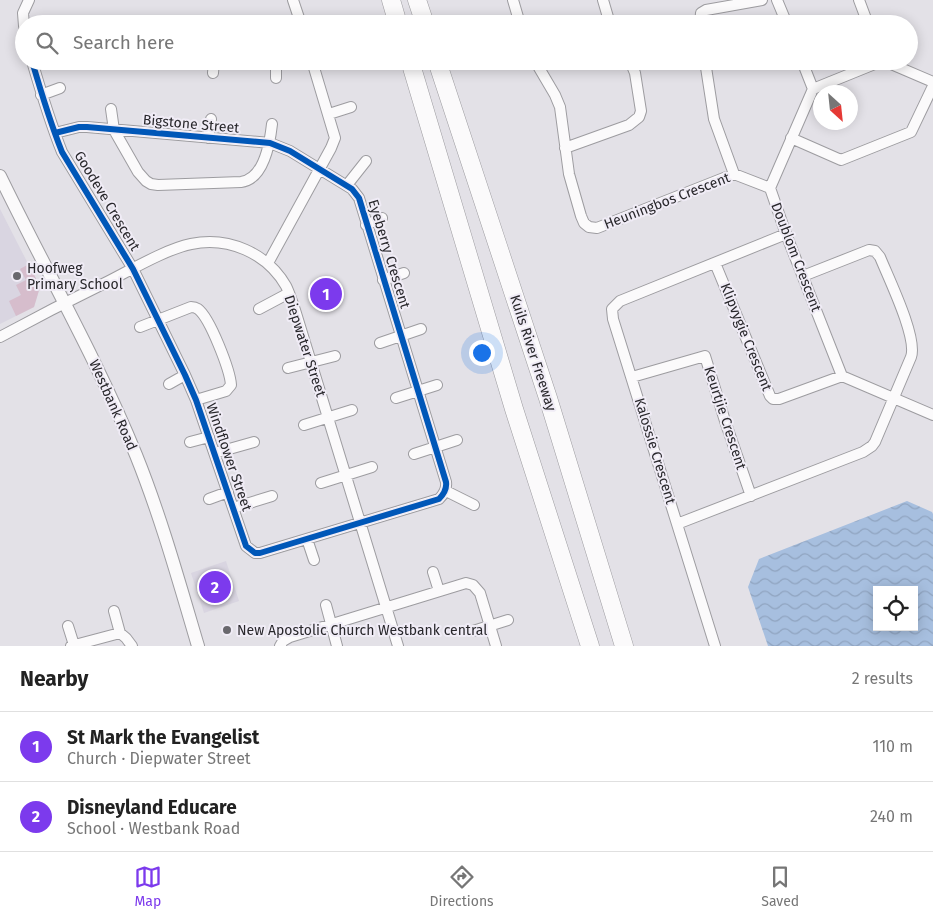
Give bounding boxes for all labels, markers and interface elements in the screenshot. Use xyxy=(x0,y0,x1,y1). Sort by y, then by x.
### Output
search box xyxy=(15,15,918,70)
icon: search xyxy=(33,29,61,57)
text: Search here xyxy=(73,31,174,54)
north arrow xyxy=(813,85,858,130)
street label: Bigstone Street xyxy=(142,111,241,137)
street label: Goodeve Crescent xyxy=(71,148,144,255)
street label: Heuningbos Crescent xyxy=(602,169,733,233)
street label: Eyeberry Crescent xyxy=(364,197,414,311)
street label: Doublom Crescent xyxy=(767,200,825,315)
place label: Hoofweg Primary School xyxy=(27,260,123,293)
marker: Hoofweg Primary School xyxy=(11,270,23,282)
pin: 1 xyxy=(310,275,342,313)
street label: Klipvygie Crescent xyxy=(717,281,776,394)
street label: Diepwater Street xyxy=(281,293,330,400)
street label: Kuils River Freeway xyxy=(506,293,560,413)
your location xyxy=(469,340,495,366)
street label: Westbank Road xyxy=(85,357,141,453)
street label: Keurtjie Crescent xyxy=(700,364,750,473)
street label: Kalossie Crescent xyxy=(631,396,680,507)
street label: Windflower Street xyxy=(203,401,256,514)
pin: 2 xyxy=(199,568,231,606)
map controls xyxy=(873,586,918,631)
button: locate xyxy=(873,586,918,631)
place label: New Apostolic Church Westbank central xyxy=(237,622,487,639)
marker: New Apostolic Church Westbank central xyxy=(221,624,233,636)
text: Nearby xyxy=(20,666,88,692)
text: 2 results xyxy=(852,669,913,688)
text: St Mark the Evangelist xyxy=(67,726,259,749)
text: 1 xyxy=(32,737,40,756)
text: 110 m xyxy=(872,737,913,756)
text: Church · Diepwater Street xyxy=(67,749,251,768)
text: Disneyland Educare xyxy=(67,796,237,819)
text: 2 xyxy=(32,807,40,826)
text: 240 m xyxy=(870,807,913,826)
text: School · Westbank Road xyxy=(67,819,240,838)
tab: Map xyxy=(134,863,162,910)
tab: Directions xyxy=(429,863,494,910)
tab: Saved xyxy=(761,863,799,910)

